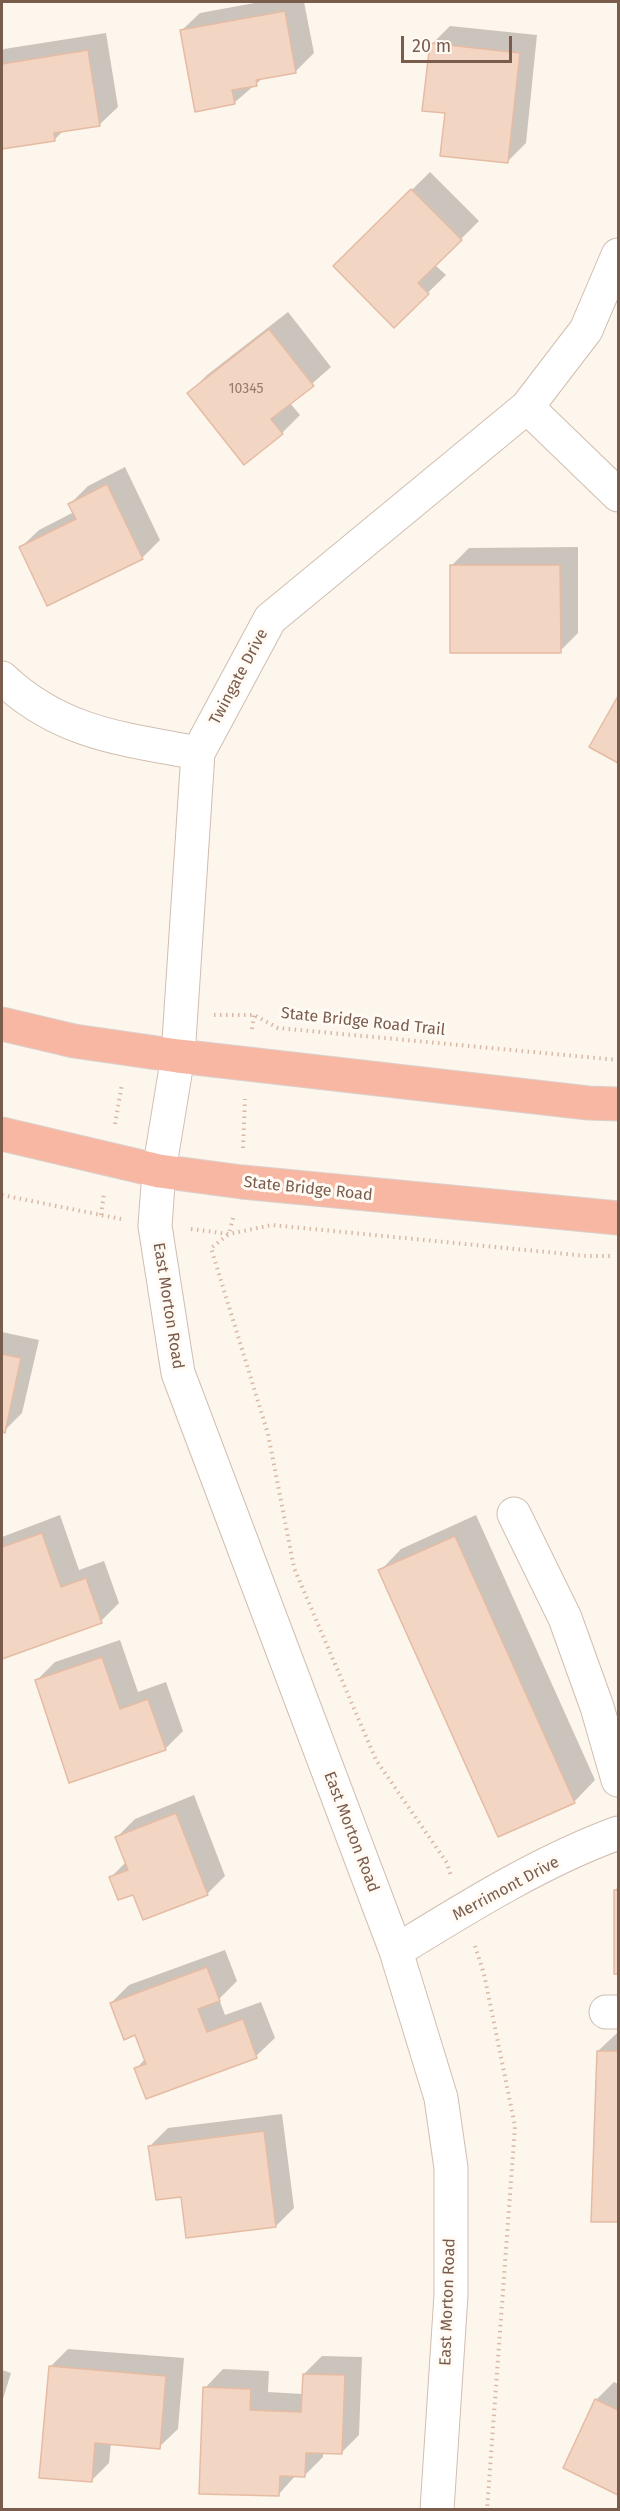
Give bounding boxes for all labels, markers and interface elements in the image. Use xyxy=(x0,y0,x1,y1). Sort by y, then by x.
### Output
scale bar xyxy=(404,24,515,62)
text: 20 m xyxy=(412,35,451,57)
house number: 10345 xyxy=(229,381,263,397)
street label: Twingate Drive xyxy=(206,626,272,728)
street label: State Bridge Road Trail xyxy=(280,1004,446,1040)
street label: State Bridge Road xyxy=(243,1173,373,1205)
street label: East Morton Road xyxy=(149,1241,187,1371)
street label: East Morton Road xyxy=(319,1769,383,1895)
street label: Merrimont Drive xyxy=(449,1853,563,1925)
street label: East Morton Road xyxy=(436,2238,460,2366)

